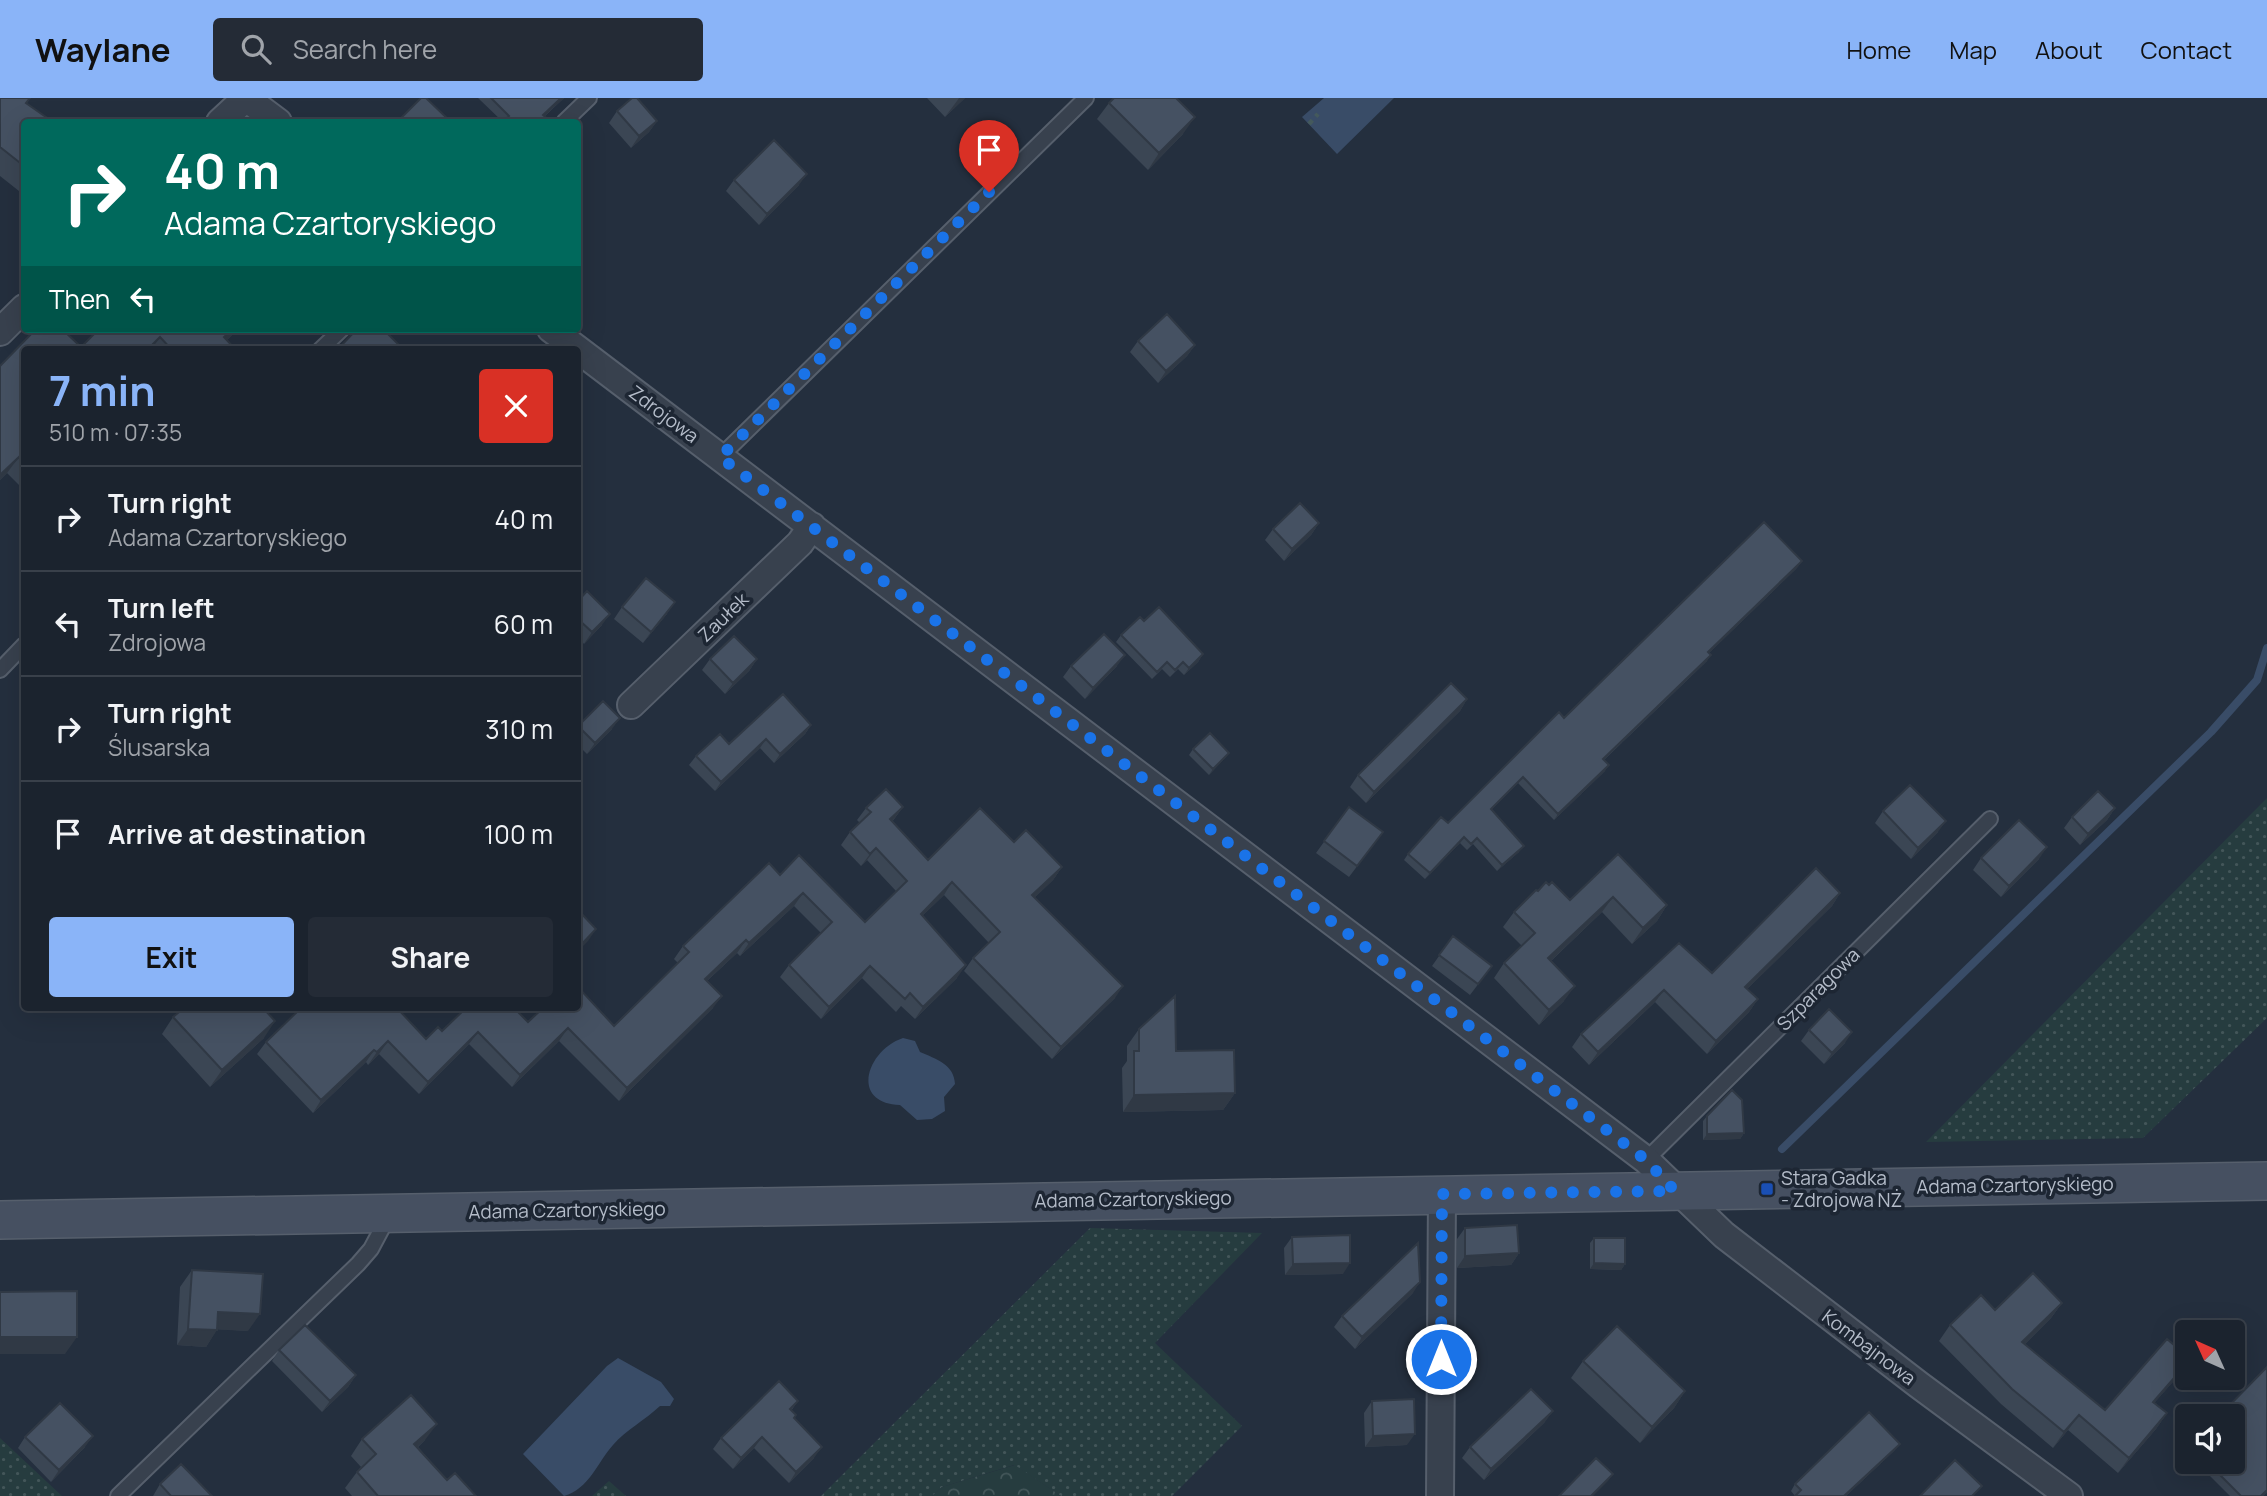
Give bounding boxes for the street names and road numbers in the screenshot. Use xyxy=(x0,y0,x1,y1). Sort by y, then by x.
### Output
street label: Zdrojowa xyxy=(624,379,704,449)
street label: Zaułek xyxy=(692,586,754,647)
street label: Szparagowa xyxy=(1771,942,1865,1036)
street label: Adama Czartoryskiego xyxy=(1916,1170,2114,1200)
street label: Adama Czartoryskiego xyxy=(1034,1184,1232,1214)
street label: Adama Czartoryskiego xyxy=(468,1195,666,1225)
street label: Kombajnowa xyxy=(1817,1303,1921,1391)

